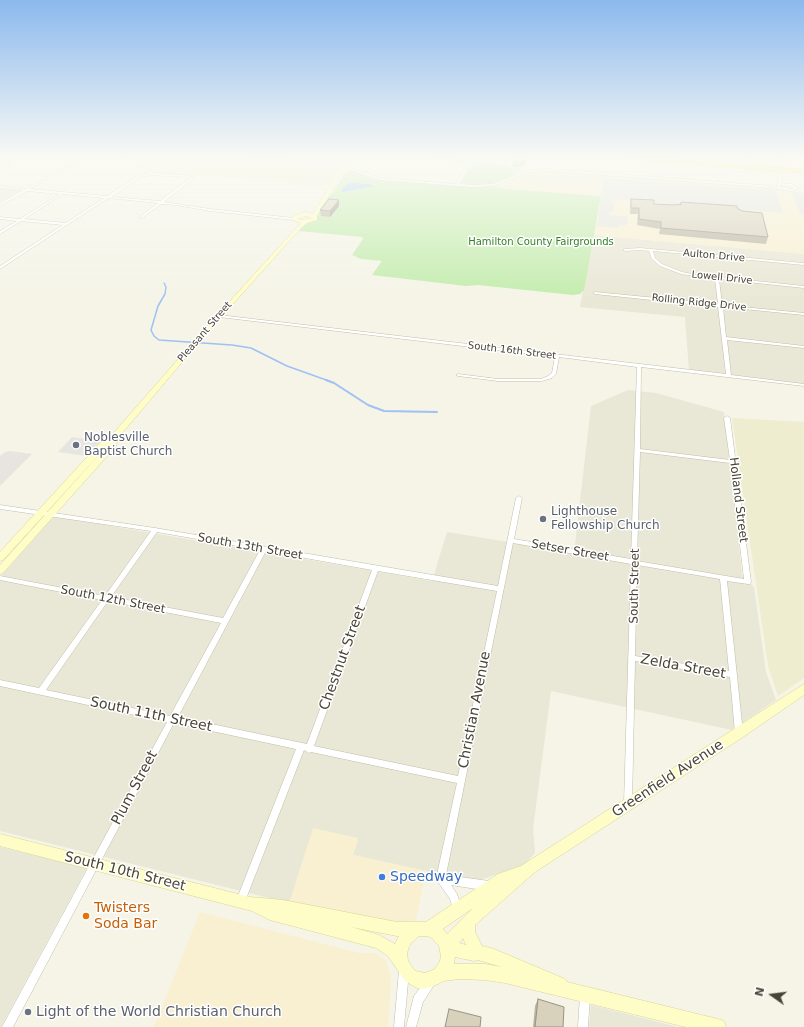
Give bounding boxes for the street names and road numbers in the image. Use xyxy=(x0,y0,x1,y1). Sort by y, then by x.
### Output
street label: Aulton Drive xyxy=(683,247,745,265)
street label: Lowell Drive xyxy=(691,269,753,287)
street label: Rolling Ridge Drive xyxy=(651,292,747,314)
street label: Pleasant Street xyxy=(175,299,235,365)
street label: South 16th Street xyxy=(467,340,557,362)
street label: Holland Street xyxy=(726,456,750,544)
street label: South 13th Street xyxy=(196,531,304,563)
street label: Setser Street xyxy=(530,537,610,565)
street label: South Street xyxy=(627,548,643,624)
street label: South 12th Street xyxy=(59,583,167,617)
street label: Chestnut Street xyxy=(316,603,370,713)
street label: Christian Avenue xyxy=(455,650,495,770)
street label: Zelda Street xyxy=(639,651,727,683)
street label: South 11th Street xyxy=(88,694,214,736)
street label: Greenfield Avenue xyxy=(609,737,727,821)
street label: Plum Street xyxy=(108,748,162,828)
street label: South 10th Street xyxy=(63,849,187,895)

